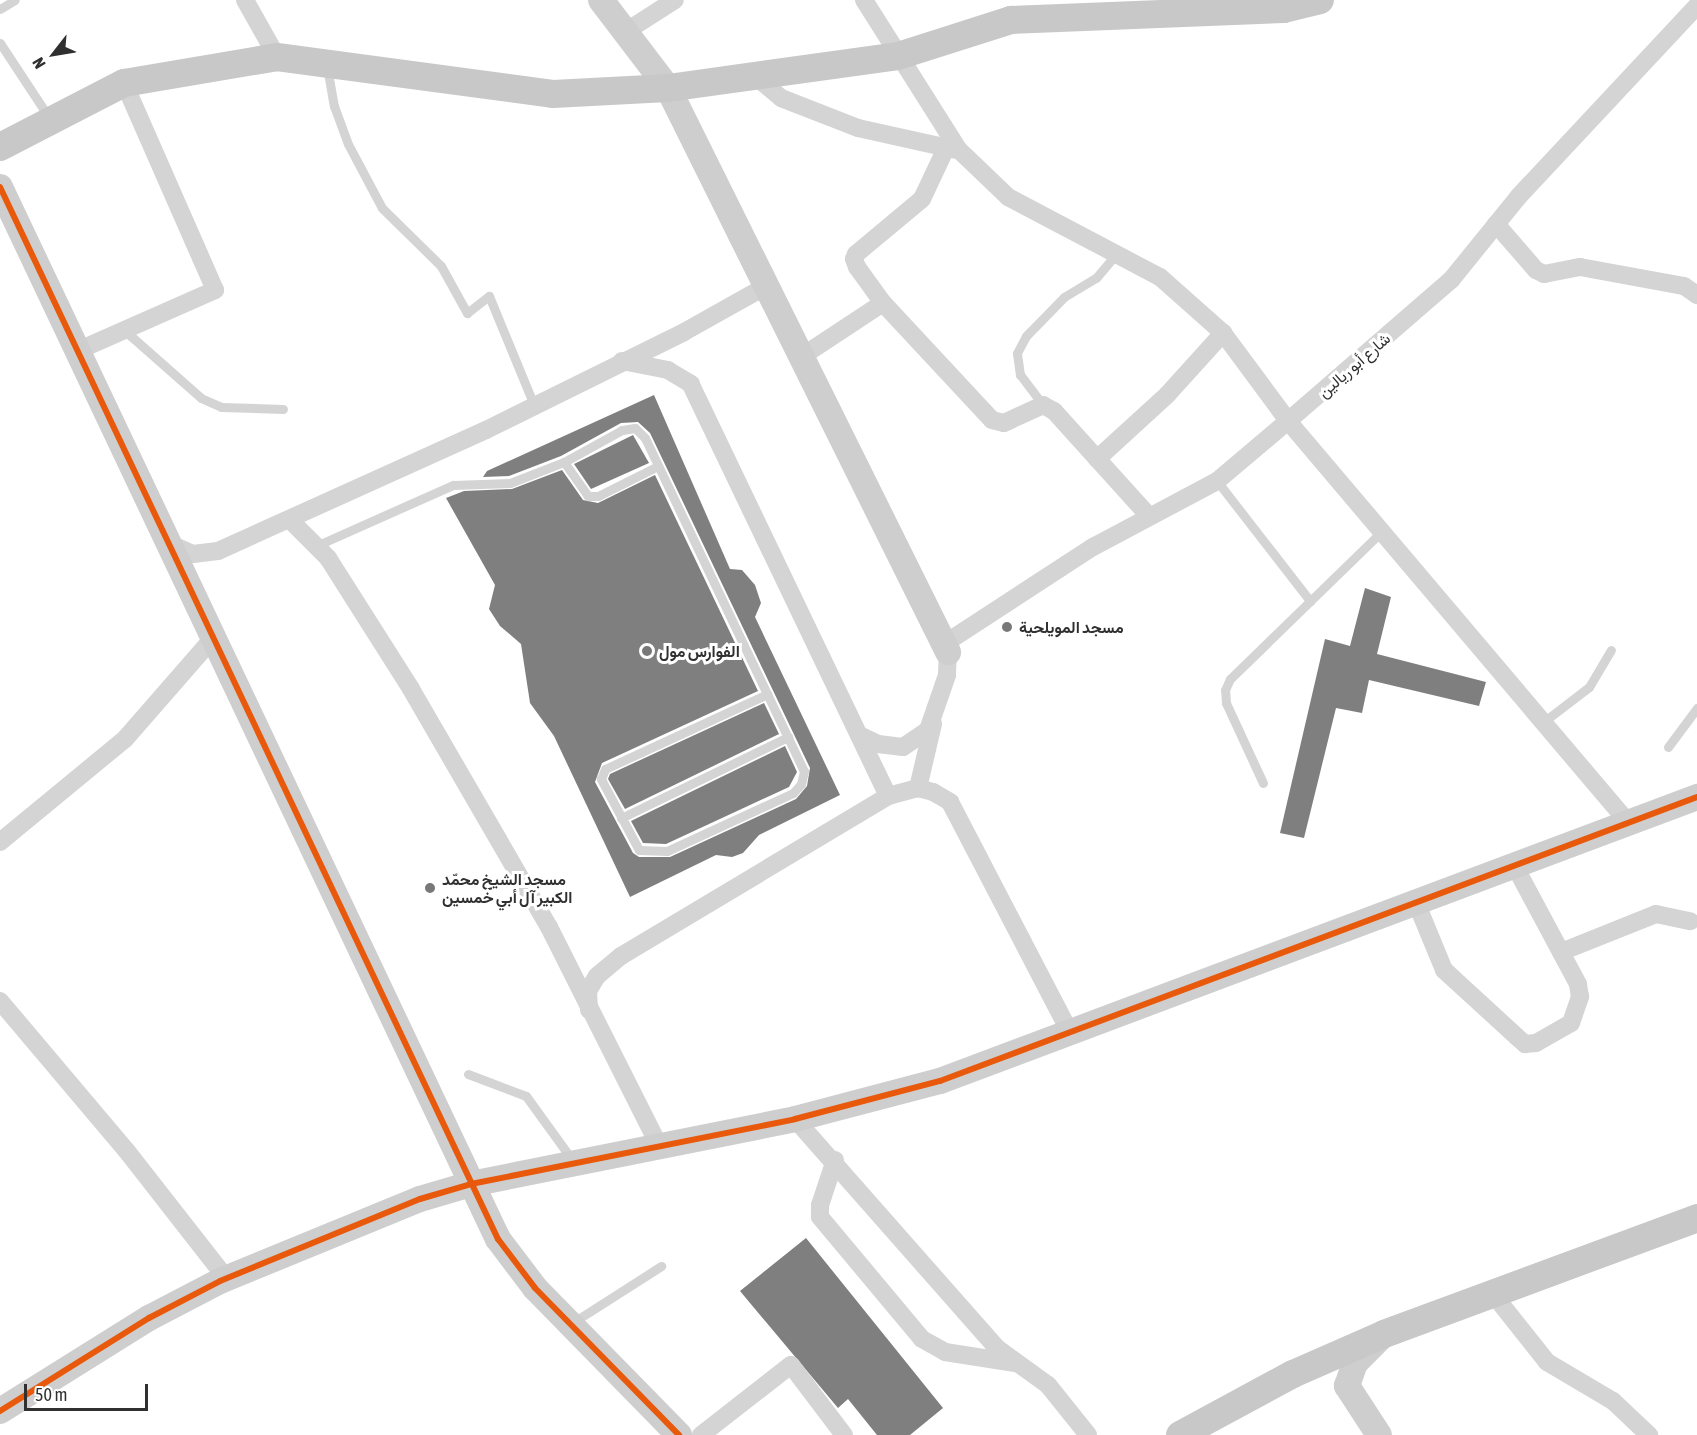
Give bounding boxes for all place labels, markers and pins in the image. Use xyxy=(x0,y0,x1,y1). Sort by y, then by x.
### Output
place label: مسجد المويلحية xyxy=(1019,617,1124,637)
marker: مسجد المويلحية xyxy=(1000,620,1014,634)
place label: الفوارس مول xyxy=(659,641,740,661)
marker: الفوارس مول xyxy=(640,644,654,658)
place label: مسجد الشيخ محمّد الكبير آل أبي خمسين xyxy=(442,869,572,907)
marker: مسجد الشيخ محمّد الكبير آل أبي خمسين xyxy=(423,881,437,895)

